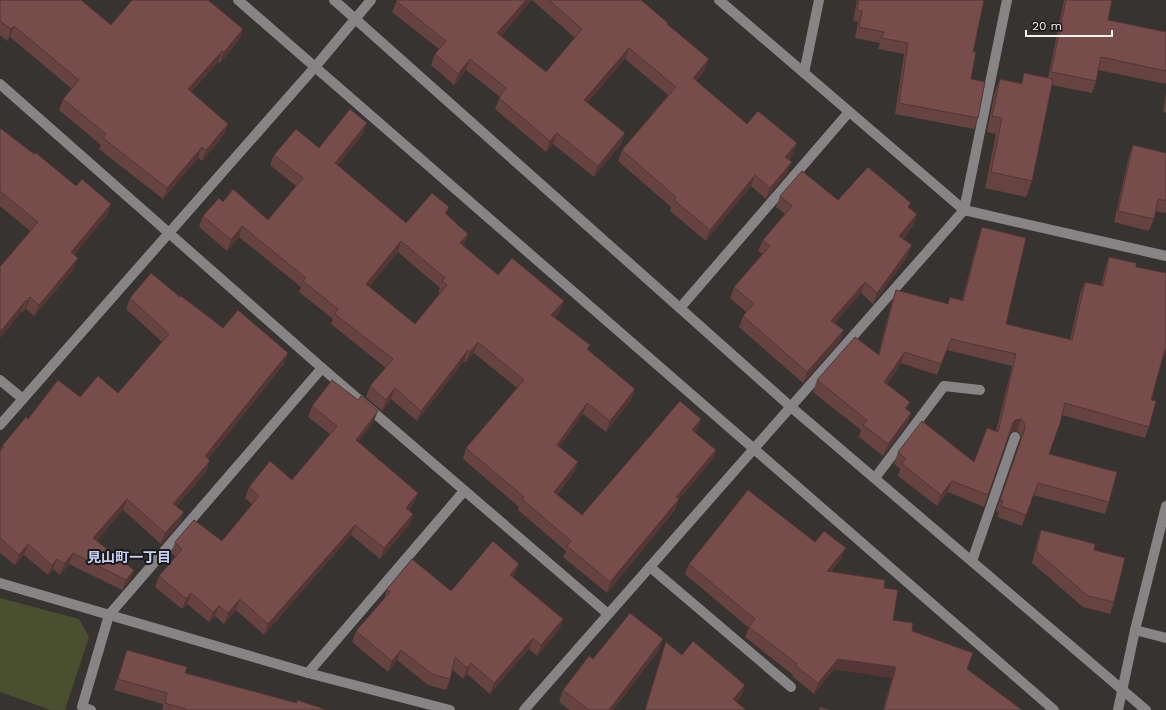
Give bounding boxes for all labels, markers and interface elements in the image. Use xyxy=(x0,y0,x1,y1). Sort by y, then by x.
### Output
scale bar xyxy=(1026,12,1112,38)
text: 20 m xyxy=(1032,19,1062,33)
district label: 見山町一丁目 xyxy=(87,549,171,565)

